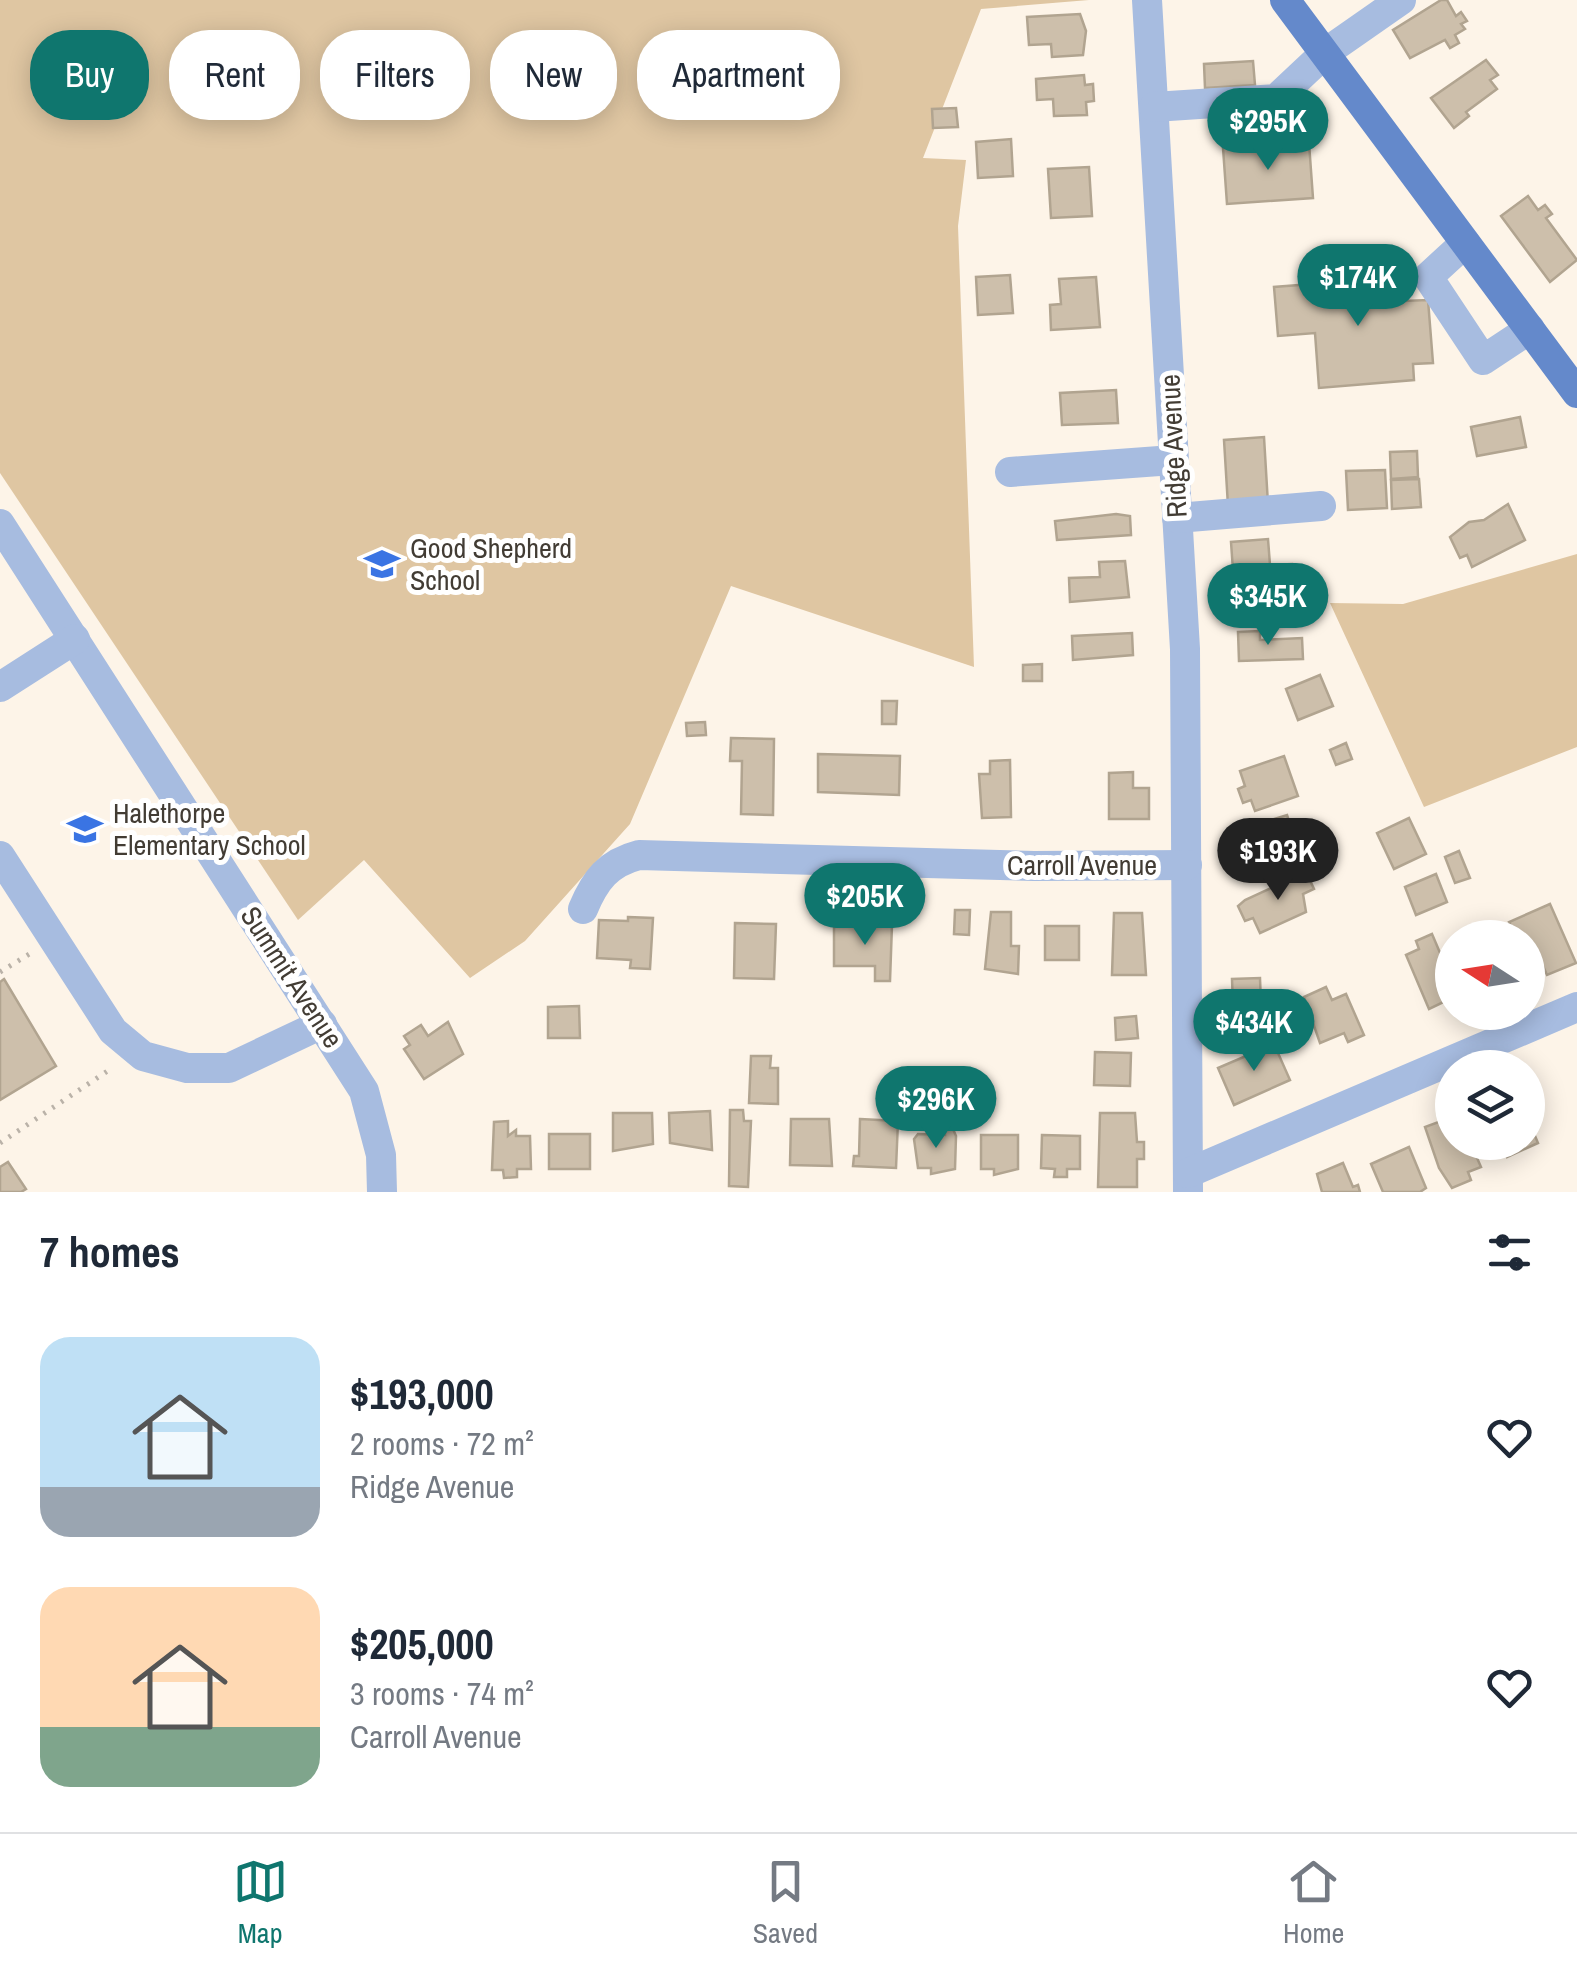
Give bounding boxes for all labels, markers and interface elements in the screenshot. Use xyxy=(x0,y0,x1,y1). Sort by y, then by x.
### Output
chip: Buy xyxy=(30,30,149,120)
chip: Rent xyxy=(169,30,300,120)
chip: Filters xyxy=(320,30,470,120)
chip: New xyxy=(490,30,617,120)
chip: Apartment xyxy=(637,30,840,120)
pin: $295K xyxy=(1198,88,1338,173)
text: $295K xyxy=(1229,99,1307,142)
pin: $174K xyxy=(1288,244,1428,329)
text: $174K xyxy=(1319,255,1397,298)
street label: Ridge Avenue xyxy=(1150,373,1196,519)
place label: Good Shepherd School xyxy=(410,529,572,599)
school or university icon: Good Shepherd School xyxy=(363,545,401,583)
pin: $345K xyxy=(1198,563,1338,648)
text: $345K xyxy=(1229,574,1307,617)
place label: Halethorpe Elementary School xyxy=(113,794,306,864)
school or university icon: Halethorpe Elementary School xyxy=(66,810,104,848)
pin: $193K xyxy=(1208,818,1348,903)
text: $193K xyxy=(1239,829,1317,872)
street label: Carroll Avenue xyxy=(1007,846,1157,884)
pin: $205K xyxy=(795,863,935,948)
text: $205K xyxy=(826,874,904,917)
street label: Summit Avenue xyxy=(232,899,352,1055)
north arrow xyxy=(1435,920,1545,1030)
map controls xyxy=(1435,920,1545,1160)
pin: $434K xyxy=(1184,989,1324,1074)
text: $434K xyxy=(1215,1000,1293,1043)
button: layers xyxy=(1435,1050,1545,1160)
pin: $296K xyxy=(866,1066,1006,1151)
text: $296K xyxy=(897,1077,975,1120)
text: 7 homes xyxy=(40,1224,180,1280)
icon: filters xyxy=(1482,1225,1537,1280)
text: $193,000 xyxy=(350,1366,494,1422)
icon: home xyxy=(120,1377,240,1497)
icon: heart xyxy=(1482,1410,1537,1465)
text: 2 rooms · 72 m² xyxy=(350,1422,534,1465)
text: Ridge Avenue xyxy=(350,1465,514,1508)
text: $205,000 xyxy=(350,1616,494,1672)
icon: home xyxy=(120,1627,240,1747)
icon: heart xyxy=(1482,1660,1537,1715)
text: 3 rooms · 74 m² xyxy=(350,1672,534,1715)
text: Carroll Avenue xyxy=(350,1715,522,1758)
tab: Map xyxy=(233,1854,288,1952)
tab: Saved xyxy=(753,1854,818,1952)
tab: Home xyxy=(1283,1854,1344,1952)

